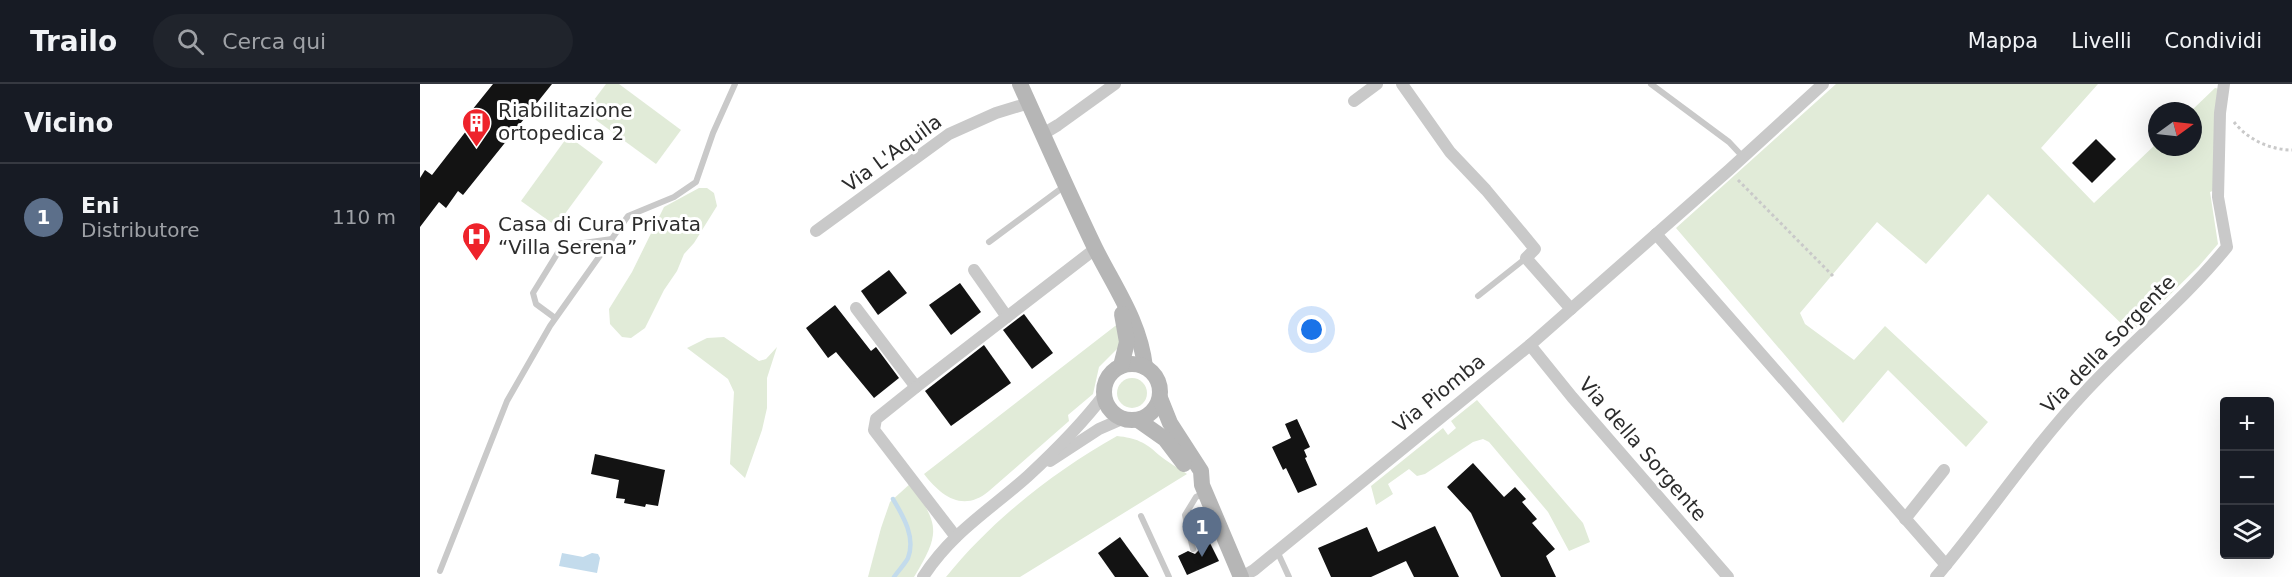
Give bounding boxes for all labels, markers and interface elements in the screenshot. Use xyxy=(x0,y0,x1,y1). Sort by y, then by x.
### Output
search box xyxy=(153,14,573,68)
text: Trailo xyxy=(30,25,117,58)
icon: search xyxy=(174,25,207,58)
text: Cerca qui xyxy=(222,29,326,54)
text: Mappa xyxy=(1968,29,2038,53)
text: Livelli xyxy=(2071,29,2132,53)
text: Condividi xyxy=(2165,29,2262,53)
place label: Riabilitazione ortopedica 2 xyxy=(498,98,632,145)
north arrow xyxy=(2148,102,2202,156)
building icon: Riabilitazione ortopedica 2 xyxy=(461,106,493,148)
text: Vicino xyxy=(24,108,113,138)
street label: Via L'Aquila xyxy=(838,109,946,197)
text: Eni xyxy=(81,193,119,218)
text: 1 xyxy=(37,205,50,229)
text: 110 m xyxy=(332,205,396,229)
place label: Casa di Cura Privata “Villa Serena” xyxy=(498,212,701,259)
text: Distributore xyxy=(81,218,200,242)
hospital icon: Casa di Cura Privata “Villa Serena” xyxy=(461,220,493,262)
street label: Via della Sorgente xyxy=(2036,270,2180,418)
your location xyxy=(1297,315,1326,344)
street label: Via Piomba xyxy=(1388,349,1490,437)
street label: Via della Sorgente xyxy=(1574,372,1712,526)
map controls xyxy=(2220,397,2274,559)
button: + xyxy=(2220,397,2274,451)
button: − xyxy=(2220,451,2274,505)
button: layers xyxy=(2220,505,2274,559)
pin: 1 xyxy=(1182,508,1222,557)

